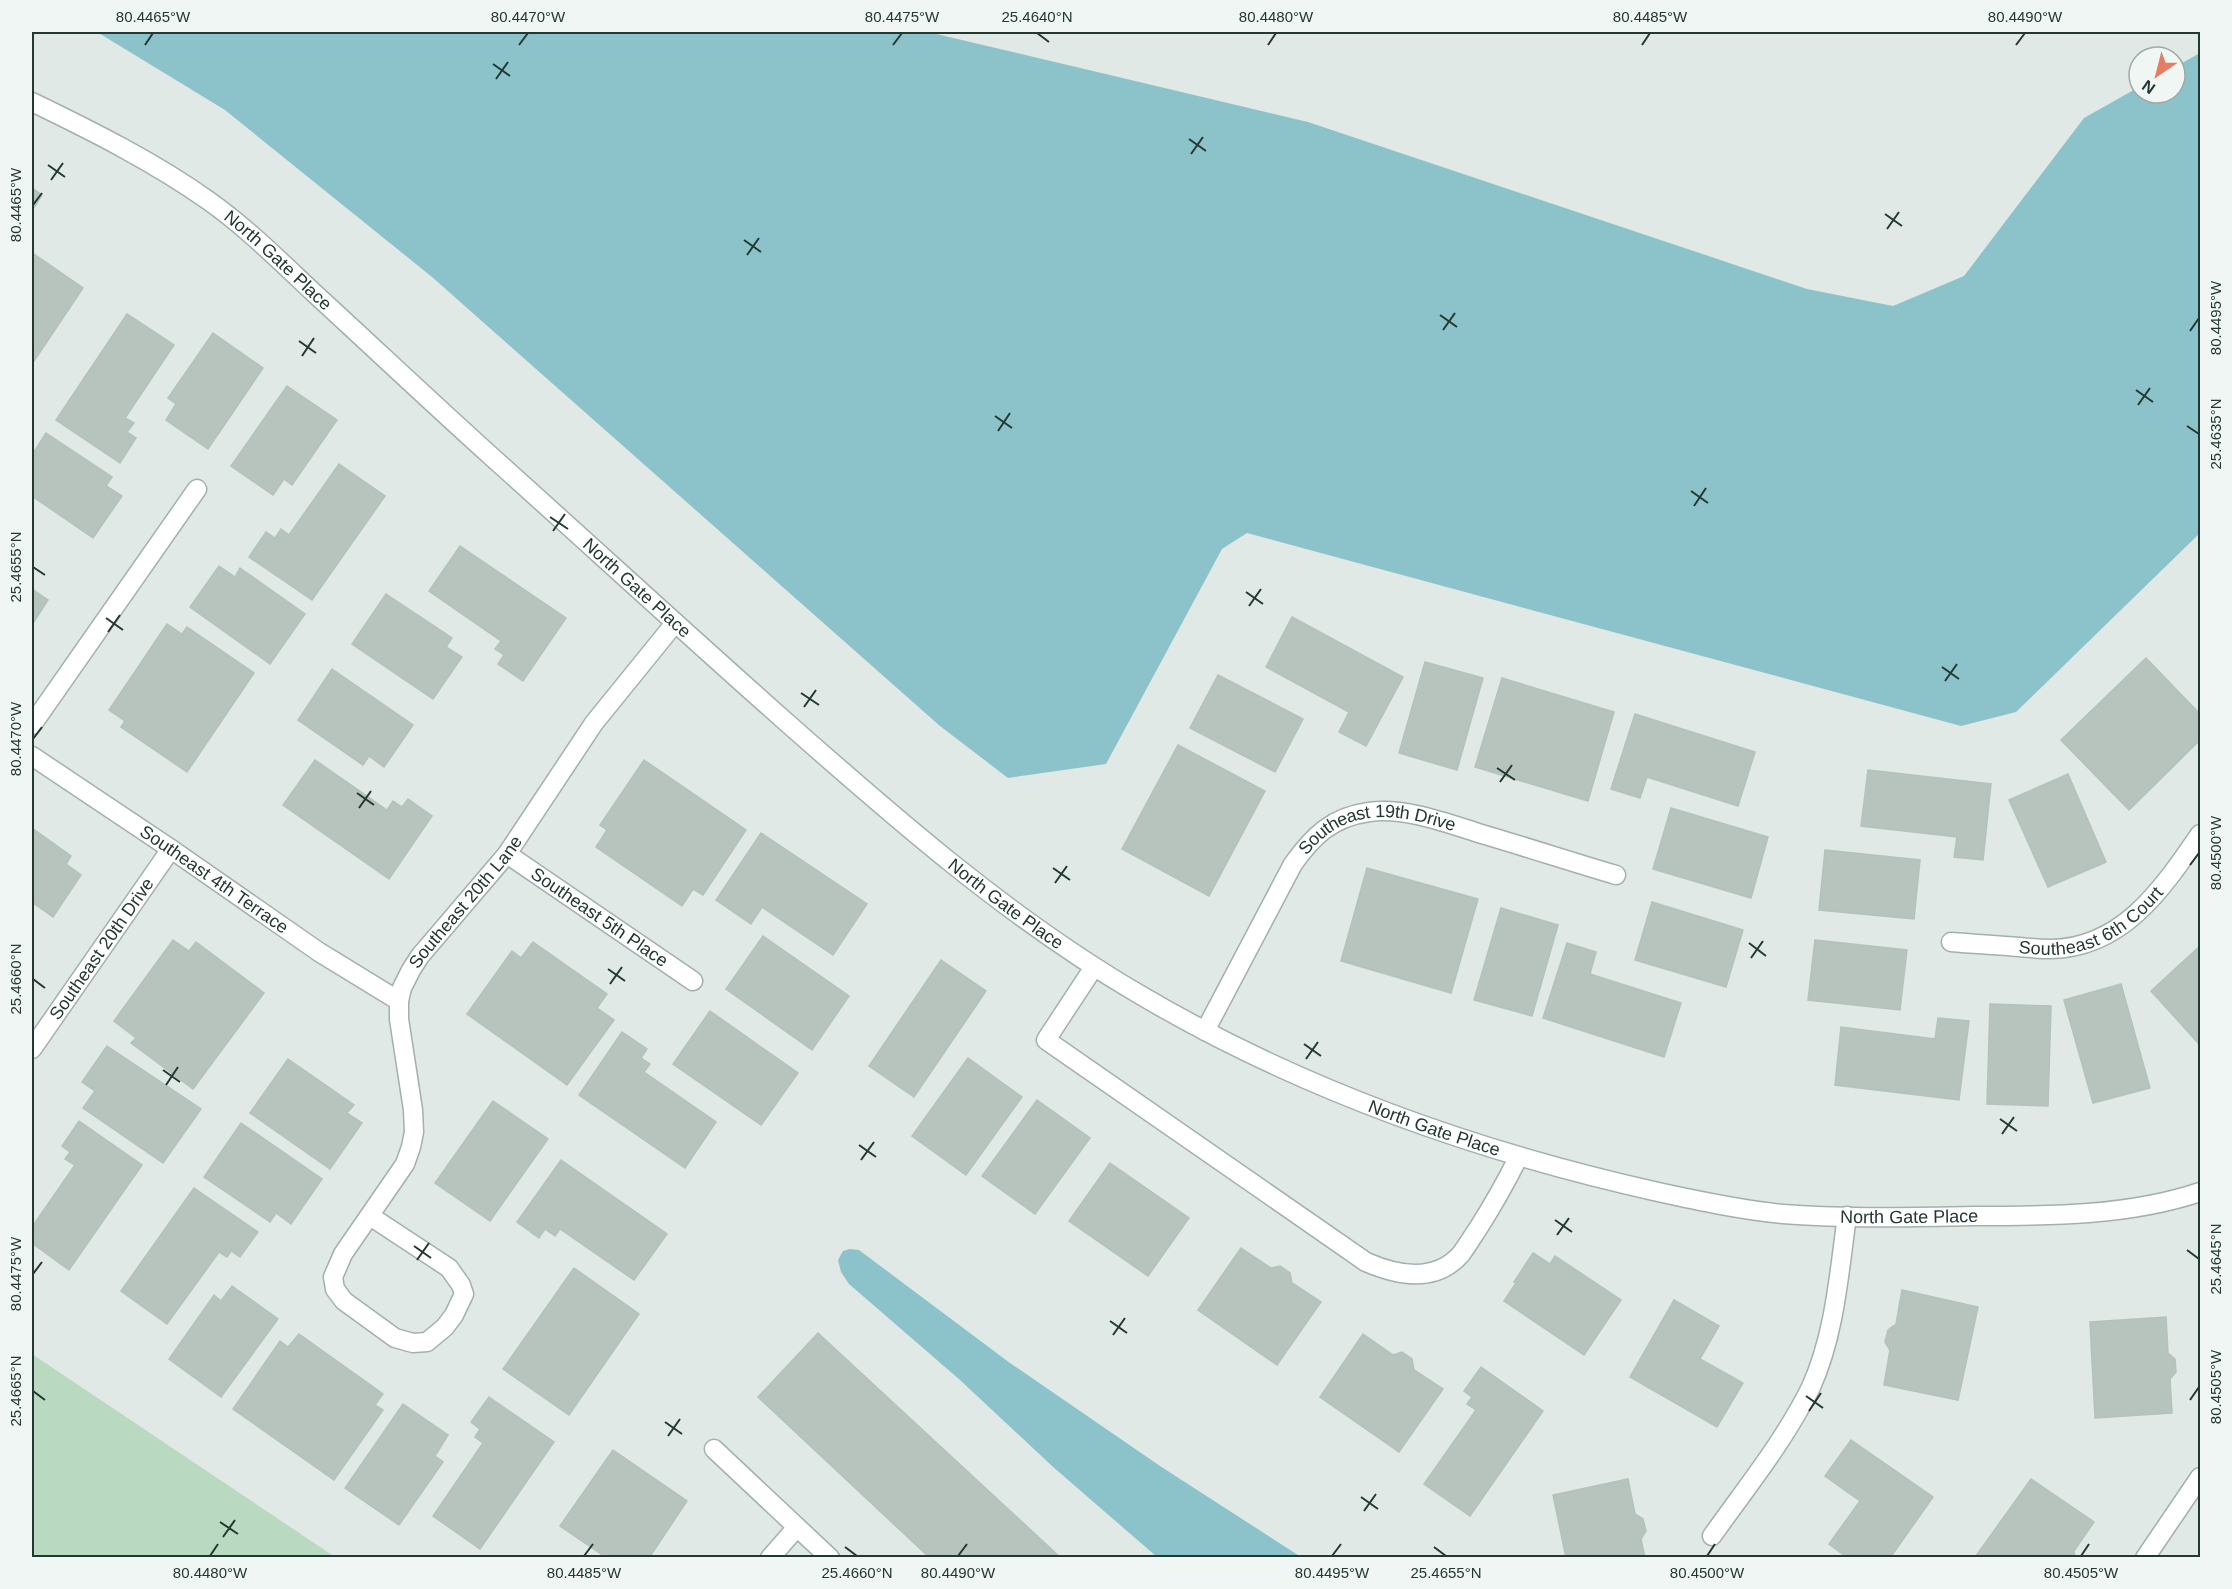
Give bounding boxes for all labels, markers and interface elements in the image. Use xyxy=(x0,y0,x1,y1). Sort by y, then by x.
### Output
text: 80.4465°W xyxy=(116,8,191,25)
text: 80.4470°W xyxy=(491,8,566,25)
text: 80.4475°W xyxy=(865,8,940,25)
text: 25.4640°N xyxy=(1001,8,1073,25)
text: 80.4480°W xyxy=(1239,8,1314,25)
text: 80.4485°W xyxy=(1613,8,1688,25)
text: 80.4490°W xyxy=(1988,8,2063,25)
north arrow xyxy=(2127,45,2187,105)
text: N xyxy=(2139,77,2158,97)
text: 80.4465°W xyxy=(7,167,24,242)
street label: North Gate Place xyxy=(220,206,336,314)
text: 80.4495°W xyxy=(2207,280,2224,355)
text: 25.4635°N xyxy=(2207,398,2224,470)
text: 25.4655°N xyxy=(7,531,24,603)
street label: North Gate Place xyxy=(579,534,695,642)
text: 80.4470°W xyxy=(7,701,24,776)
street label: Southeast 19th Drive xyxy=(1294,801,1458,858)
text: 80.4500°W xyxy=(2207,815,2224,890)
street label: Southeast 4th Terrace xyxy=(136,821,292,938)
street label: Southeast 20th Lane xyxy=(405,832,526,972)
street label: North Gate Place xyxy=(944,855,1067,953)
street label: Southeast 5th Place xyxy=(527,863,672,971)
street label: Southeast 20th Drive xyxy=(45,874,158,1024)
street label: Southeast 6th Court xyxy=(2018,883,2167,959)
text: 25.4660°N xyxy=(7,943,24,1015)
street label: North Gate Place xyxy=(1366,1096,1503,1160)
street label: North Gate Place xyxy=(1840,1206,1978,1227)
text: 25.4645°N xyxy=(2207,1223,2224,1295)
text: 80.4475°W xyxy=(7,1236,24,1311)
text: 80.4505°W xyxy=(2207,1349,2224,1424)
text: 25.4665°N xyxy=(7,1355,24,1427)
text: 80.4480°W xyxy=(173,1564,248,1581)
text: 80.4485°W xyxy=(547,1564,622,1581)
text: 25.4660°N xyxy=(821,1564,893,1581)
text: 80.4490°W xyxy=(921,1564,996,1581)
text: 80.4495°W xyxy=(1295,1564,1370,1581)
text: 25.4655°N xyxy=(1410,1564,1482,1581)
text: 80.4500°W xyxy=(1670,1564,1745,1581)
text: 80.4505°W xyxy=(2044,1564,2119,1581)

